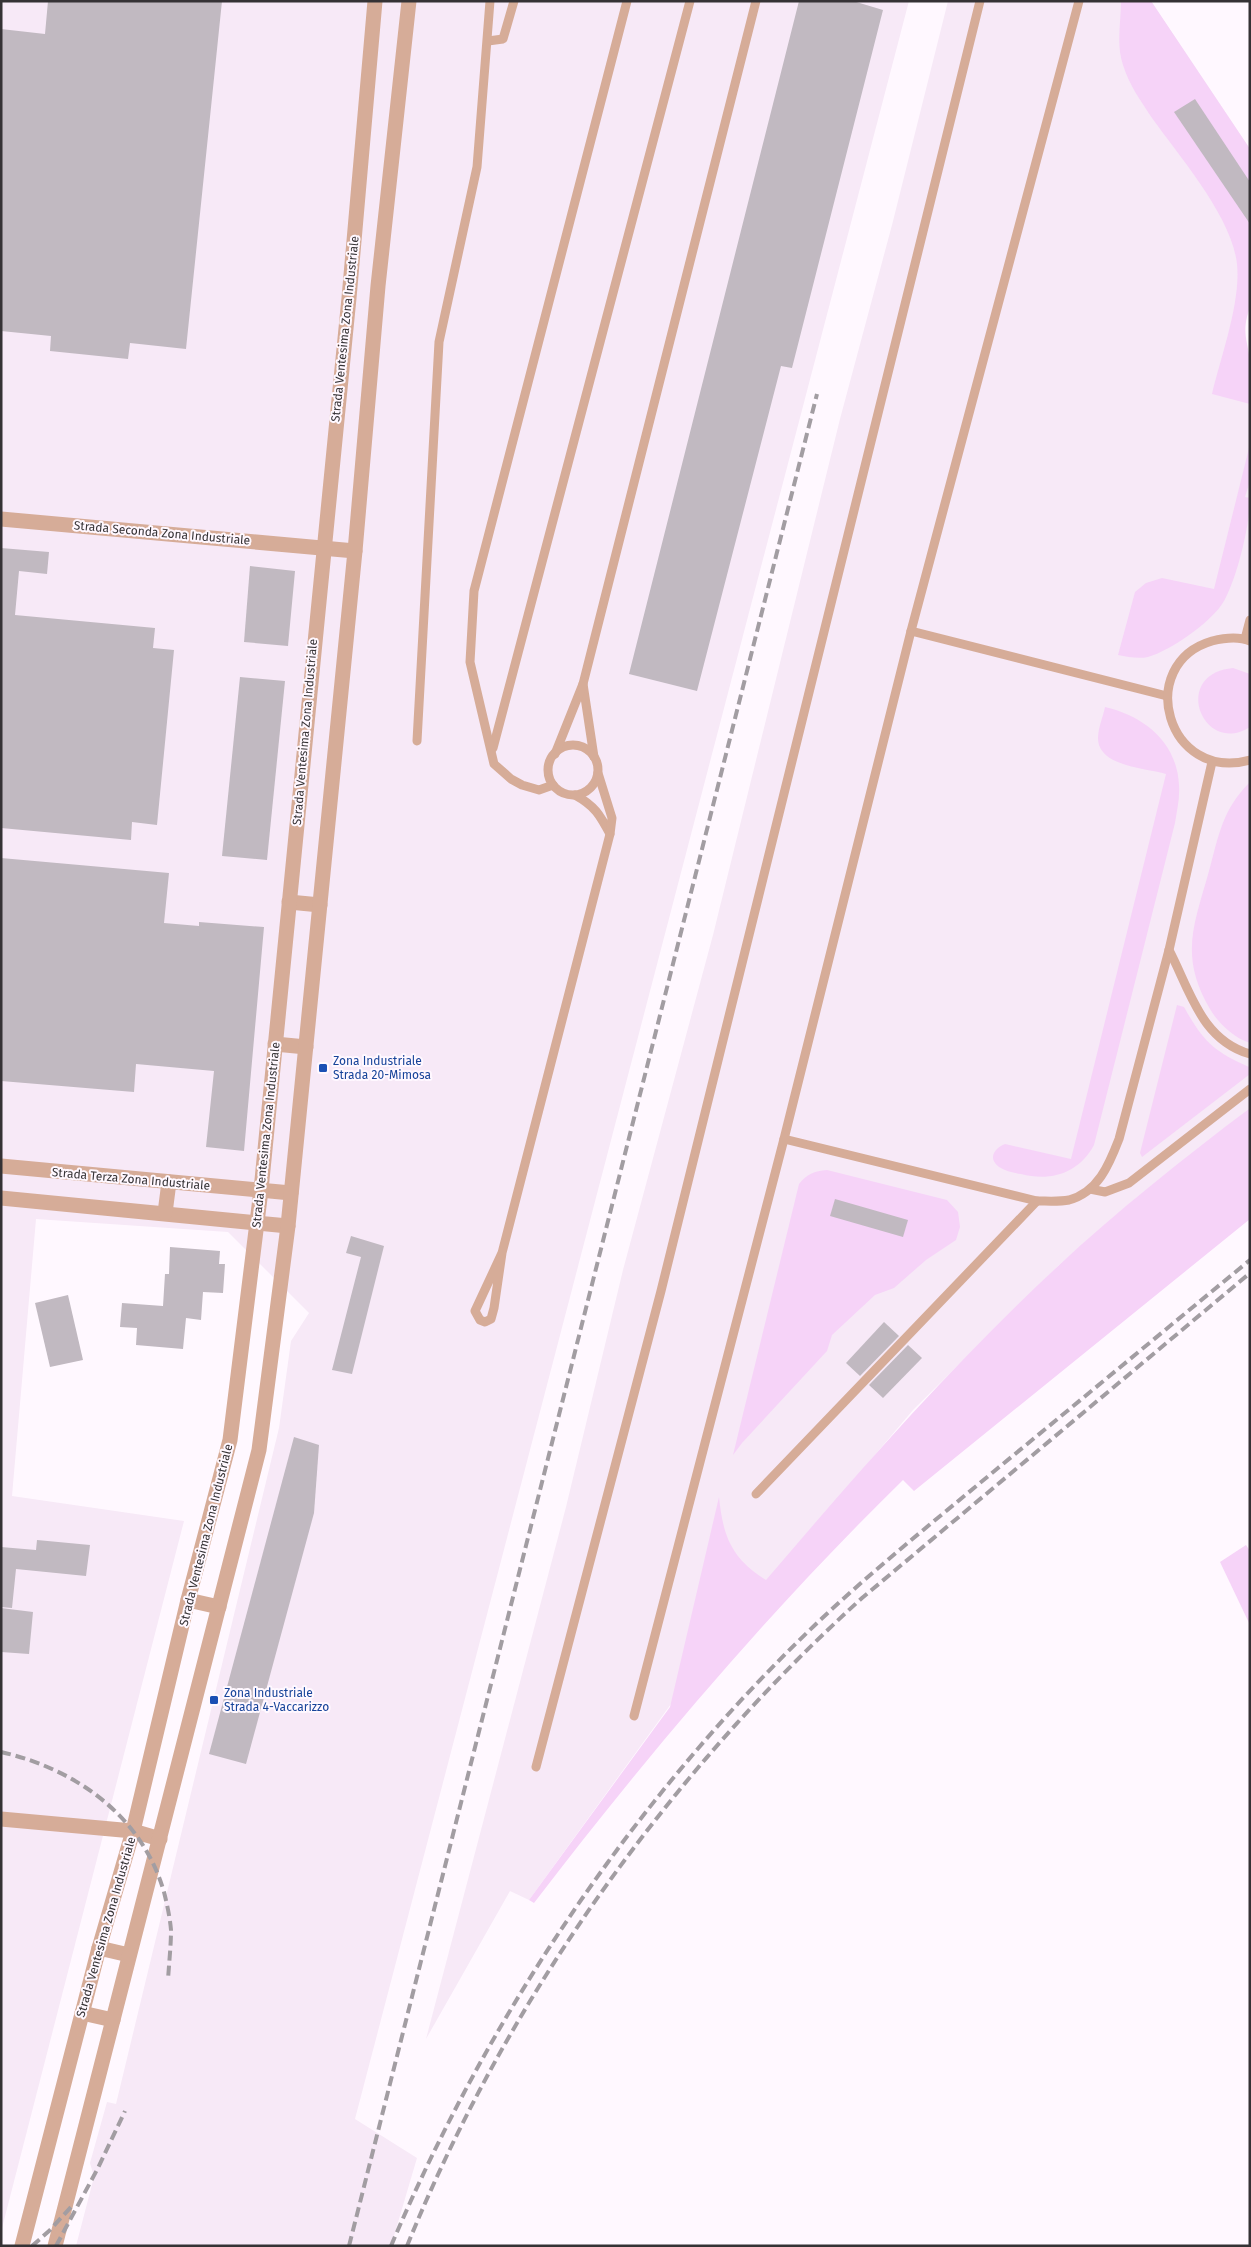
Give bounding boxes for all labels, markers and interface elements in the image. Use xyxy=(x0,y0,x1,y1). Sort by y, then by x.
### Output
street label: Strada Ventesima Zona Industriale xyxy=(328,235,362,423)
street label: Strada Seconda Zona Industriale xyxy=(73,518,251,548)
street label: Strada Ventesima Zona Industriale xyxy=(290,638,320,826)
street label: Strada Ventesima Zona Industriale xyxy=(249,1041,283,1229)
place label: Zona Industriale Strada 20-Mimosa xyxy=(333,1054,431,1082)
marker: Zona Industriale Strada 20-Mimosa xyxy=(317,1062,329,1074)
street label: Strada Terza Zona Industriale xyxy=(51,1165,211,1193)
street label: Strada Ventesima Zona Industriale xyxy=(177,1443,235,1627)
place label: Zona Industriale Strada 4-Vaccarizzo xyxy=(224,1686,329,1714)
marker: Zona Industriale Strada 4-Vaccarizzo xyxy=(208,1694,220,1706)
street label: Strada Ventesima Zona Industriale xyxy=(74,1835,138,2019)

